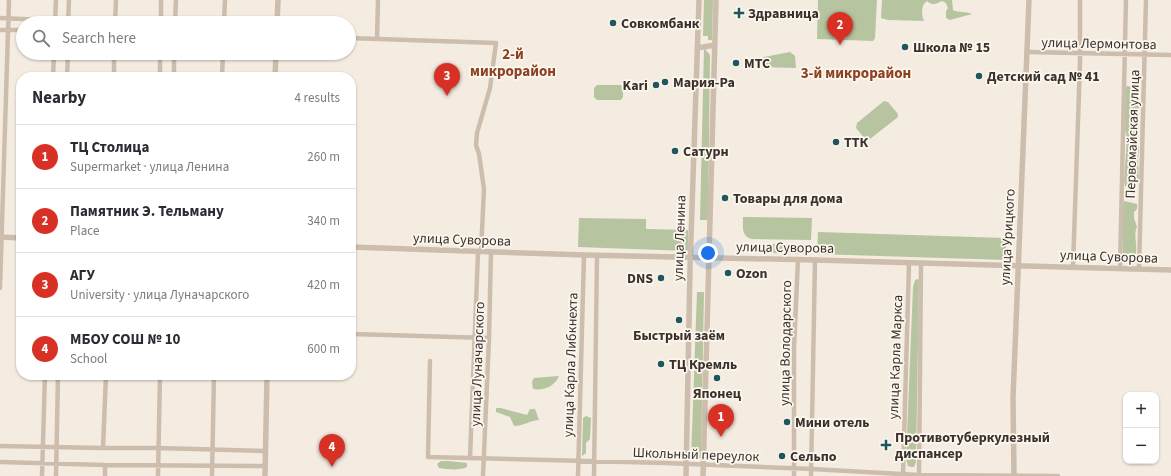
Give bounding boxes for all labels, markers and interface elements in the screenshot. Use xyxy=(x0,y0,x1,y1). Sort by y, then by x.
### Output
place label: Здравница xyxy=(748,4,819,24)
marker: Здравница xyxy=(733,7,745,19)
pin: 2 xyxy=(827,12,853,45)
place label: Совкомбанк xyxy=(621,14,700,34)
search box xyxy=(16,16,356,60)
marker: Совкомбанк xyxy=(608,18,618,28)
icon: search xyxy=(30,27,52,49)
text: Search here xyxy=(62,28,136,49)
street label: улица Лермонтова xyxy=(1041,33,1157,55)
place label: Школа № 15 xyxy=(913,38,990,58)
marker: Школа № 15 xyxy=(900,42,910,52)
district label: 2-й микрорайон xyxy=(470,44,556,82)
place label: МТС xyxy=(744,54,770,74)
marker: МТС xyxy=(731,58,741,68)
pin: 3 xyxy=(434,63,460,96)
district label: 3-й микрорайон xyxy=(801,63,911,84)
place label: Детский сад № 41 xyxy=(987,67,1100,87)
street label: Первомайская улица xyxy=(1121,69,1145,199)
marker: Детский сад № 41 xyxy=(974,71,984,81)
place label: Мария-Ра xyxy=(673,73,735,93)
place label: Kari xyxy=(623,76,648,96)
marker: Мария-Ра xyxy=(660,77,670,87)
marker: Kari xyxy=(651,80,661,90)
text: Nearby xyxy=(32,86,86,110)
text: 4 results xyxy=(295,89,340,107)
place label: ТТК xyxy=(844,133,869,153)
text: ТЦ Столица xyxy=(70,137,149,158)
marker: ТТК xyxy=(831,137,841,147)
place label: Сатурн xyxy=(683,142,729,162)
marker: Сатурн xyxy=(670,146,680,156)
text: 1 xyxy=(42,148,48,166)
text: 260 m xyxy=(307,148,340,166)
text: Supermarket · улица Ленина xyxy=(70,158,229,176)
street label: улица Урицкого xyxy=(995,188,1021,286)
place label: Товары для дома xyxy=(733,189,843,209)
marker: Товары для дома xyxy=(720,193,730,203)
street label: улица Ленина xyxy=(669,195,691,281)
text: Памятник Э. Тельману xyxy=(70,201,224,222)
text: 2 xyxy=(42,212,48,230)
text: 340 m xyxy=(307,212,340,230)
text: Place xyxy=(70,222,99,240)
street label: улица Суворова xyxy=(413,228,511,252)
street label: улица Суворова xyxy=(736,237,834,259)
your location xyxy=(698,243,718,263)
street label: улица Суворова xyxy=(1060,245,1158,269)
place label: Ozon xyxy=(736,264,767,284)
text: АГУ xyxy=(70,265,95,286)
marker: Ozon xyxy=(723,268,733,278)
place label: DNS xyxy=(627,269,653,289)
marker: DNS xyxy=(656,273,666,283)
text: 3 xyxy=(42,276,48,294)
text: 420 m xyxy=(307,276,340,294)
street label: улица Володарского xyxy=(775,280,797,406)
text: University · улица Луначарского xyxy=(70,286,249,304)
street label: улица Карла Либкнехта xyxy=(558,292,584,438)
street label: улица Карла Маркса xyxy=(884,294,908,420)
street label: улица Луначарского xyxy=(466,301,490,427)
marker: Быстрый заём xyxy=(674,315,684,325)
place label: Быстрый заём xyxy=(633,326,725,346)
text: МБОУ СОШ № 10 xyxy=(70,329,181,350)
text: 4 xyxy=(42,340,48,358)
text: 600 m xyxy=(307,340,340,358)
text: School xyxy=(70,350,107,368)
place label: ТЦ Кремль xyxy=(669,355,737,375)
marker: ТЦ Кремль xyxy=(656,359,666,369)
marker: Японец xyxy=(712,373,722,383)
place label: Японец xyxy=(693,384,742,404)
map controls xyxy=(1123,392,1159,464)
button: + xyxy=(1123,392,1159,428)
pin: 1 xyxy=(708,404,734,437)
place label: Мини отель xyxy=(795,413,869,433)
marker: Мини отель xyxy=(782,417,792,427)
place label: Противотуберкулезный диспансер xyxy=(895,428,1050,464)
button: − xyxy=(1123,428,1159,464)
pin: 4 xyxy=(319,434,345,467)
marker: Противотуберкулезный диспансер xyxy=(880,439,892,451)
street label: Школьный переулок xyxy=(632,443,760,467)
place label: Сельпо xyxy=(790,447,837,467)
marker: Сельпо xyxy=(777,451,787,461)

